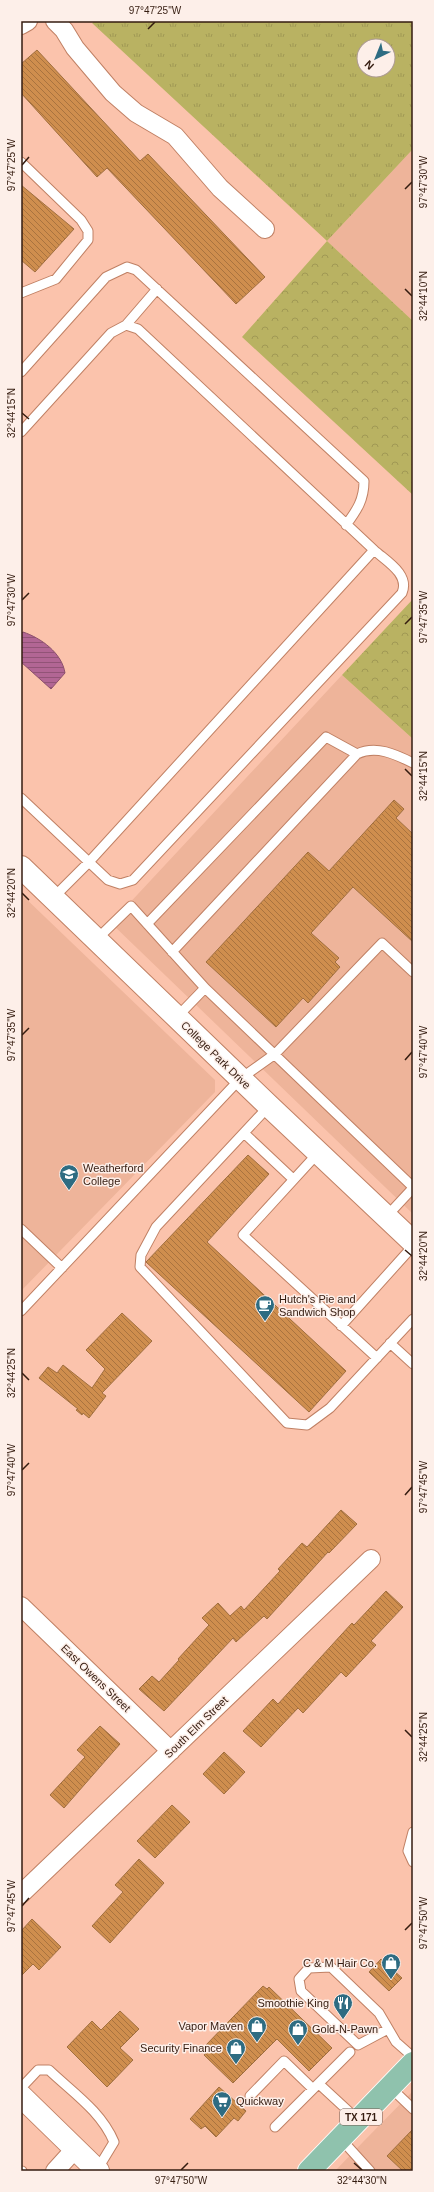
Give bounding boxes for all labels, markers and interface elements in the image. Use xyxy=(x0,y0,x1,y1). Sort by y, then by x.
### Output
text: 97°47'25"W xyxy=(129,5,182,16)
north arrow xyxy=(356,38,396,78)
text: N xyxy=(362,58,376,72)
text: 97°47'25"W xyxy=(6,138,17,191)
text: 97°47'30"W xyxy=(418,155,429,208)
text: 32°44'10"N xyxy=(418,271,429,321)
text: 32°44'15"N xyxy=(6,388,17,438)
text: 97°47'30"W xyxy=(6,573,17,626)
text: 97°47'35"W xyxy=(418,590,429,643)
text: 32°44'15"N xyxy=(418,751,429,801)
text: 32°44'20"N xyxy=(6,868,17,918)
text: 97°47'35"W xyxy=(6,1008,17,1061)
street label: College Park Drive xyxy=(179,1019,253,1091)
text: 97°47'40"W xyxy=(418,1025,429,1078)
place label: Weatherford College xyxy=(83,1162,143,1187)
school or university icon: Weatherford College xyxy=(58,1163,80,1191)
text: 32°44'20"N xyxy=(418,1231,429,1281)
place label: Hutch's Pie and Sandwich Shop xyxy=(279,1293,356,1318)
cafe icon: Hutch's Pie and Sandwich Shop xyxy=(254,1294,276,1322)
text: 32°44'25"N xyxy=(6,1348,17,1398)
text: 97°47'40"W xyxy=(6,1443,17,1496)
text: 97°47'45"W xyxy=(418,1460,429,1513)
street label: East Owens Street xyxy=(59,1642,133,1714)
street label: South Elm Street xyxy=(162,1694,230,1760)
text: 32°44'25"N xyxy=(418,1712,429,1762)
text: 97°47'45"W xyxy=(6,1879,17,1932)
text: 97°47'50"W xyxy=(418,1896,429,1949)
shop icon: C & M Hair Co. xyxy=(380,1952,402,1980)
place label: C & M Hair Co. xyxy=(303,1957,377,1969)
restaurant icon: Smoothie King xyxy=(332,1992,354,2020)
place label: Smoothie King xyxy=(257,1997,329,2009)
shop icon: Vapor Maven xyxy=(246,2015,268,2043)
shop icon: Gold-N-Pawn xyxy=(287,2018,309,2046)
place label: Vapor Maven xyxy=(178,2020,243,2032)
place label: Gold-N-Pawn xyxy=(312,2023,378,2035)
shop icon: Security Finance xyxy=(225,2037,247,2065)
place label: Security Finance xyxy=(140,2042,222,2054)
supermarket icon: Quickway xyxy=(211,2090,233,2118)
place label: Quickway xyxy=(236,2095,284,2107)
road number: TX 171 xyxy=(340,2109,382,2125)
text: 97°47'50"W xyxy=(155,2175,208,2186)
text: 32°44'30"N xyxy=(337,2175,387,2186)

